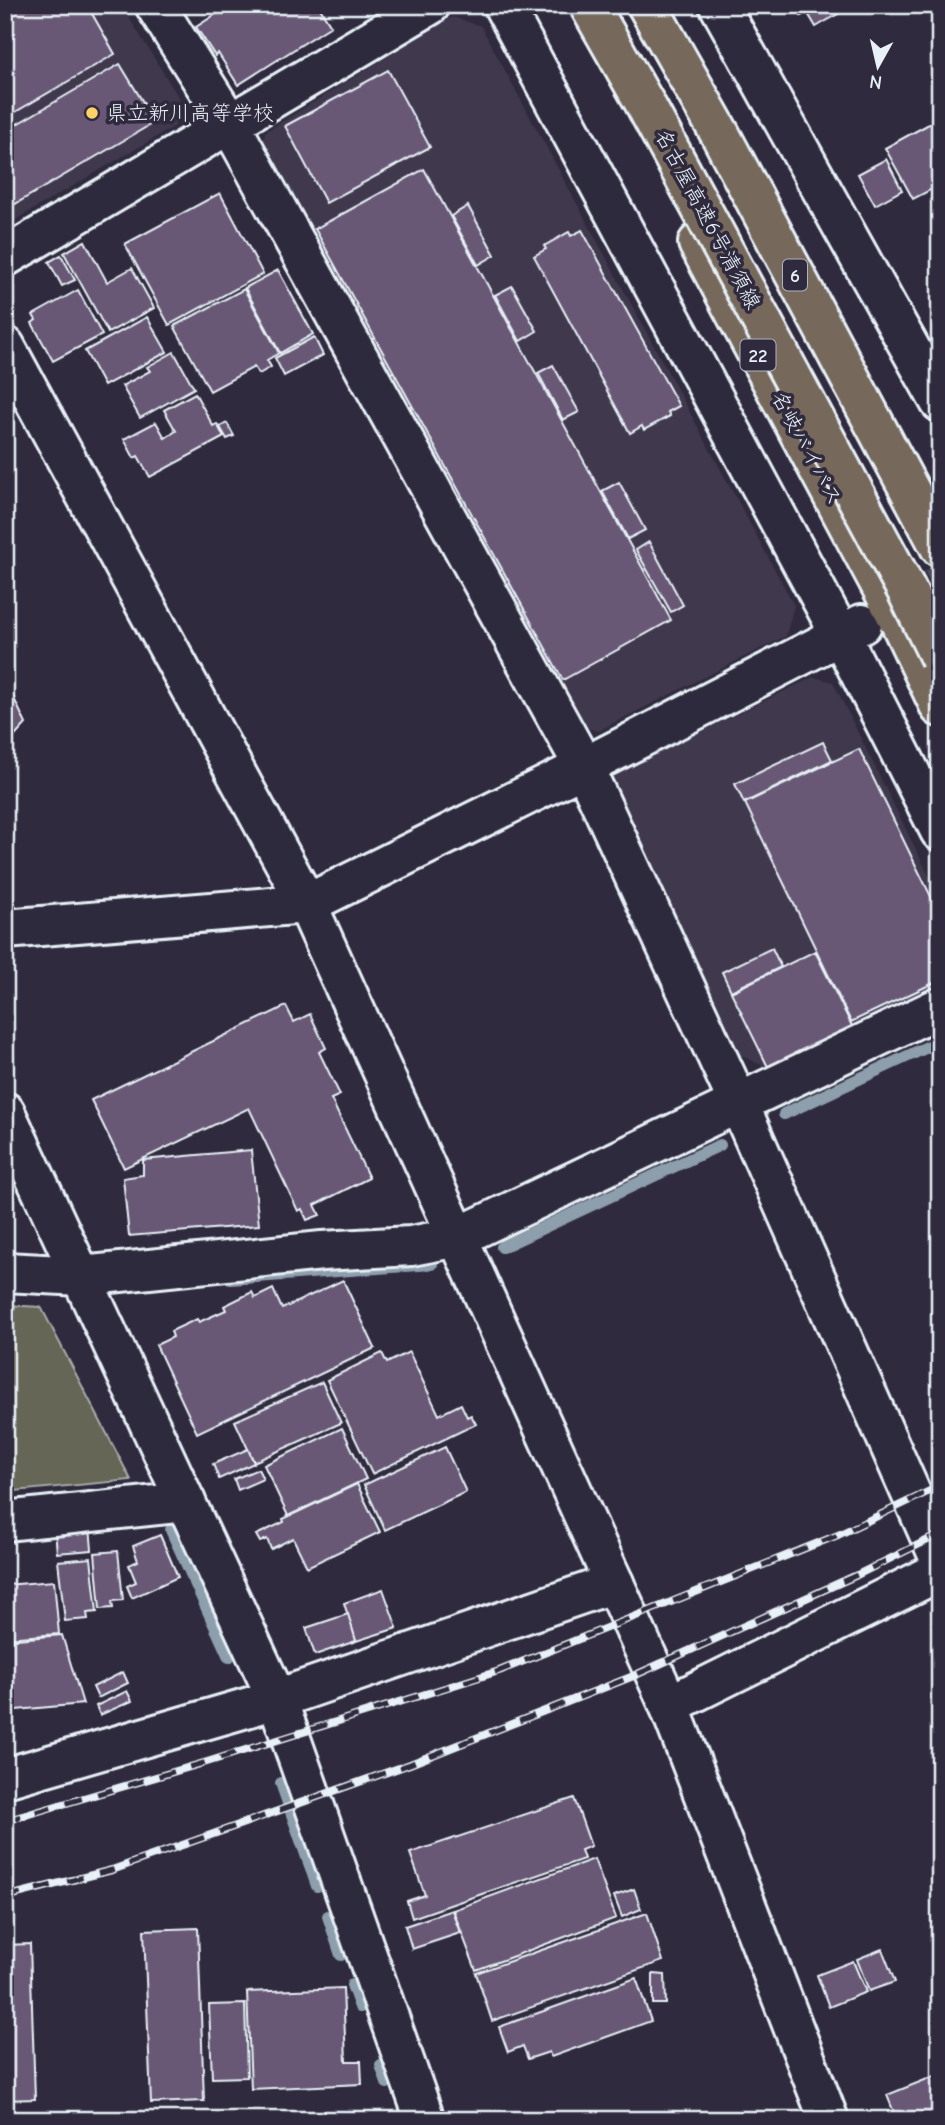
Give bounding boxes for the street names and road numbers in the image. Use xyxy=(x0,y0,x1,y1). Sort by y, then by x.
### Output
street label: 名古屋高速6号清須線 xyxy=(650,125,766,313)
road number: 6 xyxy=(783,260,807,290)
road number: 22 xyxy=(740,340,776,370)
street label: 名岐バイパス xyxy=(767,387,847,509)

